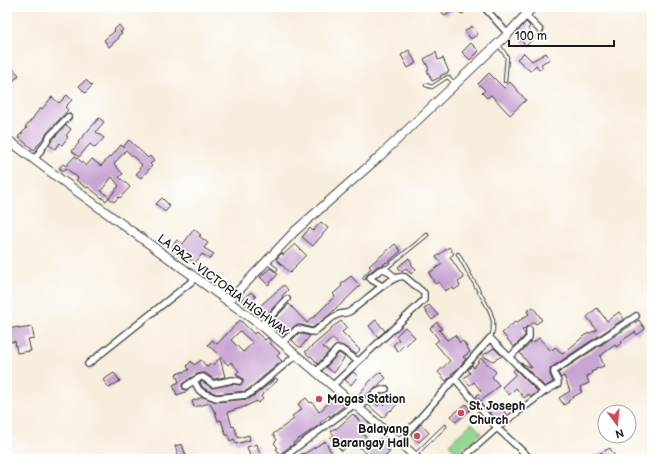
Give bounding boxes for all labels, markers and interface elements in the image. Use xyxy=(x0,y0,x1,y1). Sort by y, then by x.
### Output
scale bar xyxy=(509,22,614,48)
text: 100 m xyxy=(515,29,547,44)
street label: LA PAZ - VICTORIA HIGHWAY xyxy=(154,231,292,340)
place label: Mogas Station xyxy=(327,392,406,407)
marker: Mogas Station xyxy=(314,394,324,404)
place label: St. Joseph Church xyxy=(469,399,525,428)
north arrow xyxy=(597,404,637,444)
marker: St. Joseph Church xyxy=(456,408,466,418)
place label: Balayang Barangay Hall xyxy=(332,422,409,451)
text: N xyxy=(614,426,625,441)
marker: Balayang Barangay Hall xyxy=(412,431,422,441)

